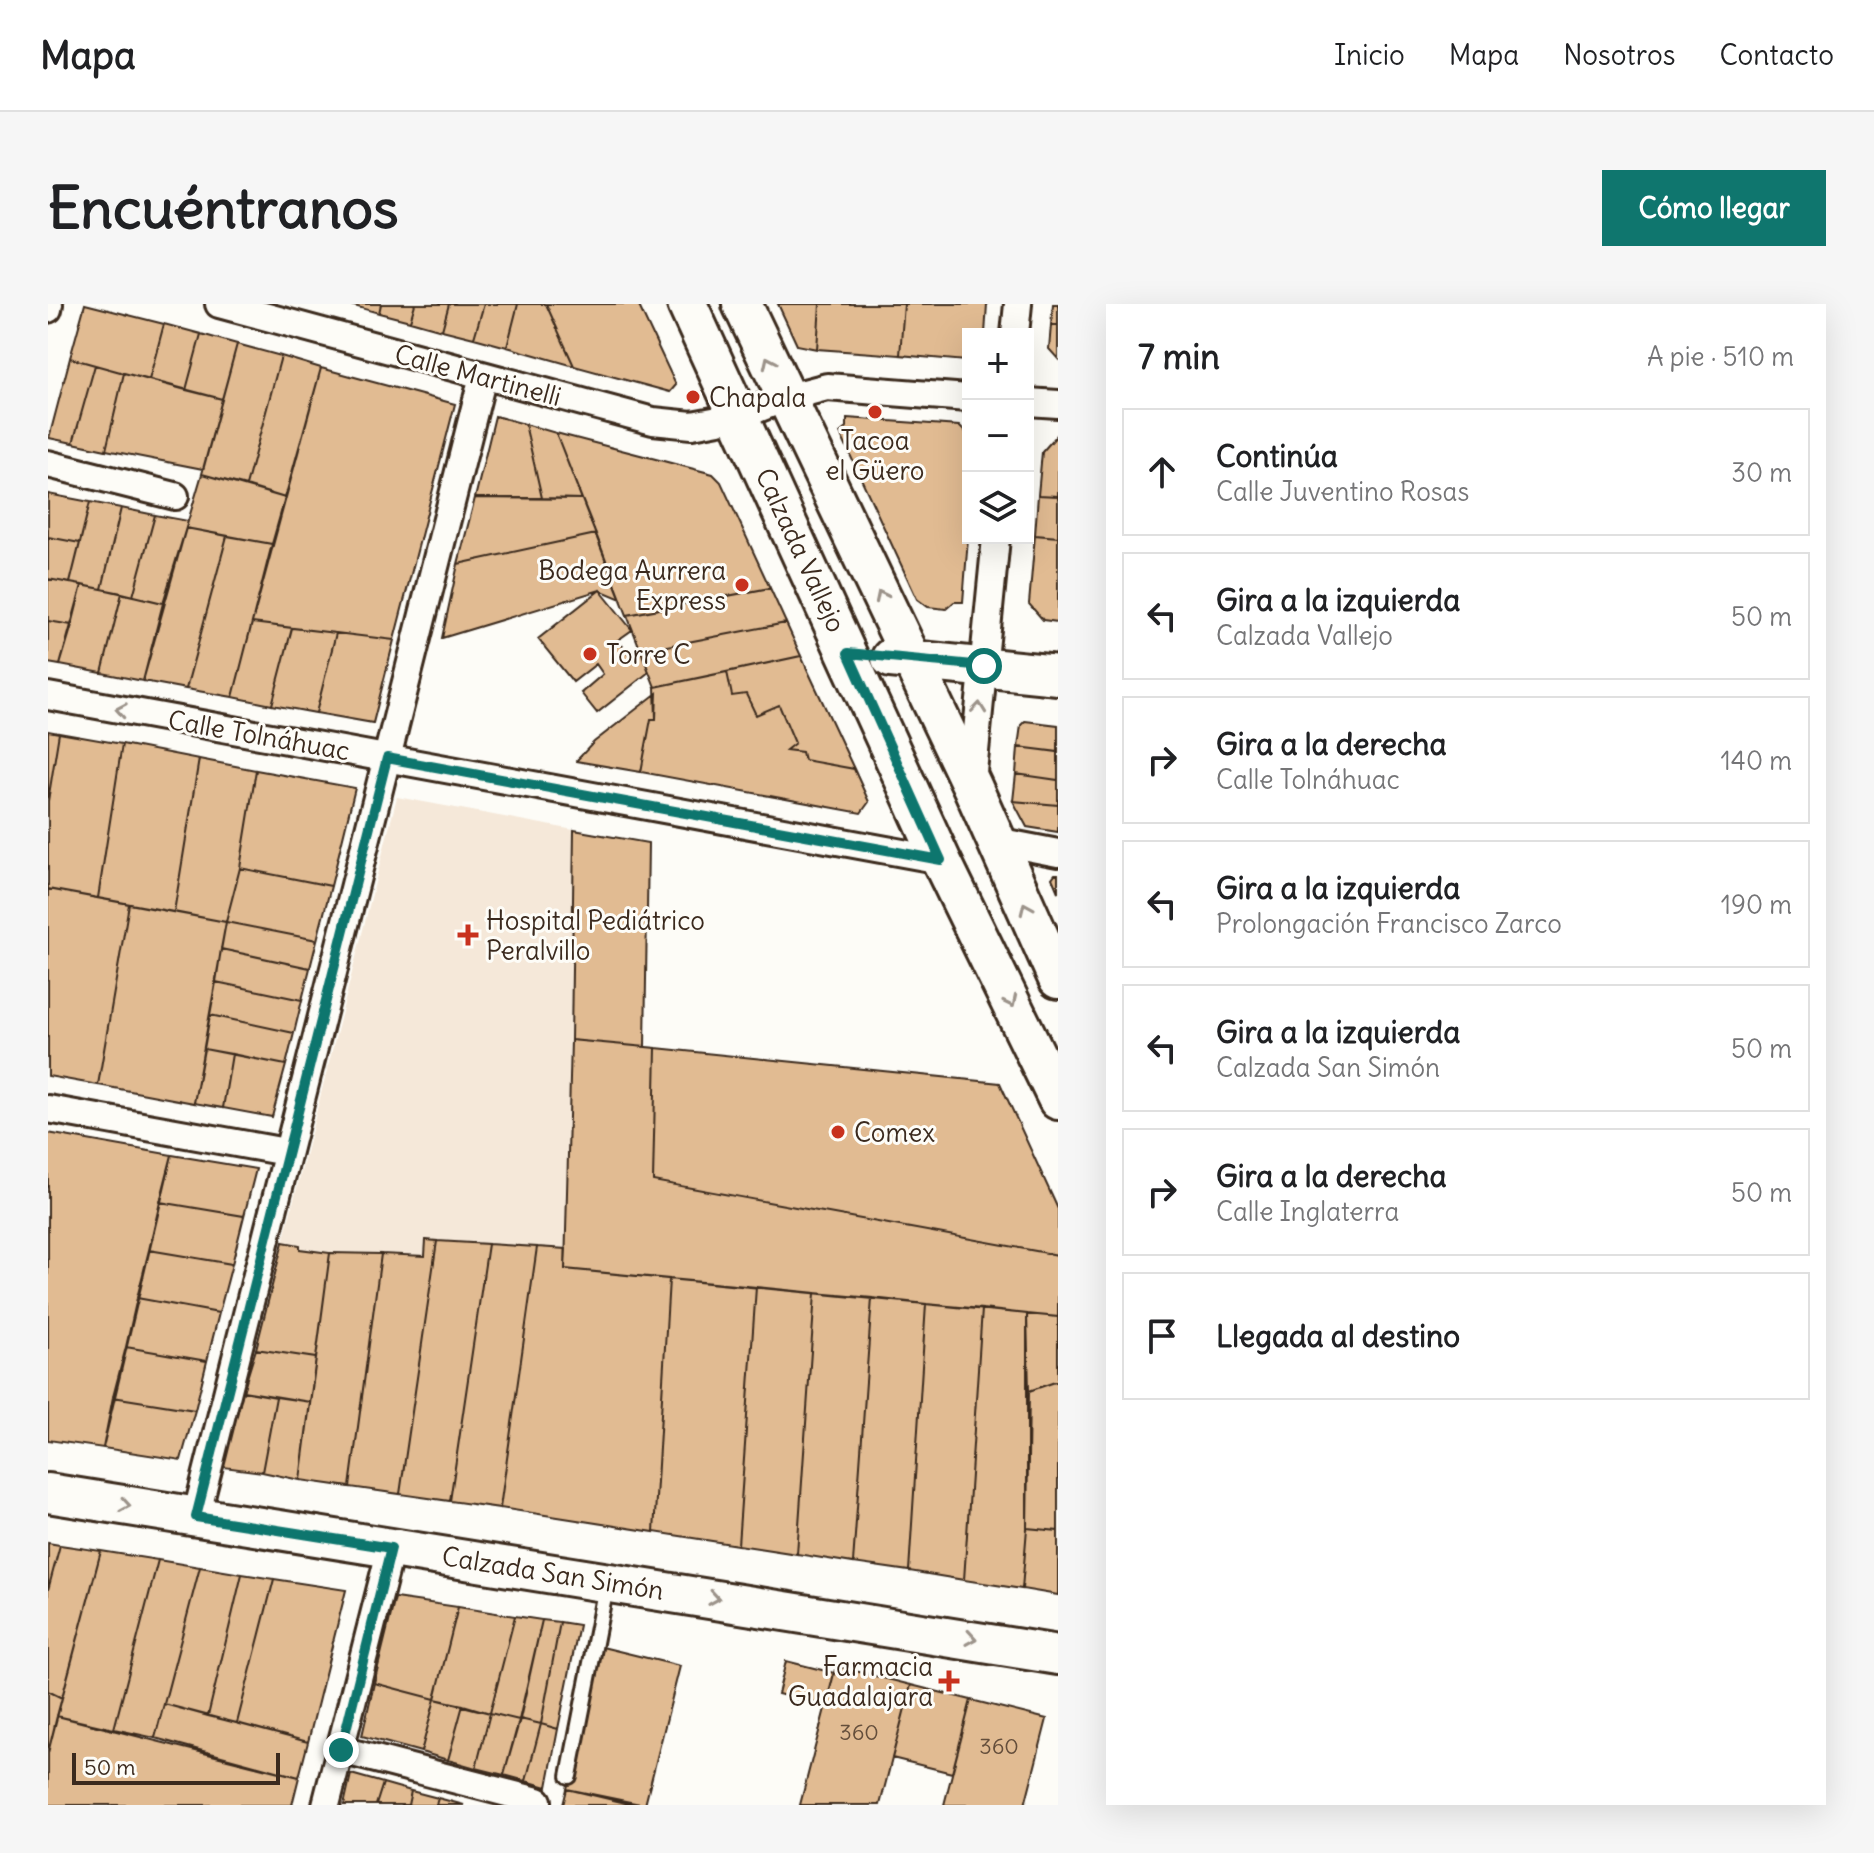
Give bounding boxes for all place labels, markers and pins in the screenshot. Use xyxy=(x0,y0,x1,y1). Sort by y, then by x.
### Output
place label: Chapala xyxy=(709,381,806,414)
marker: Chapala xyxy=(684,388,702,406)
marker: Tacoa el Güero xyxy=(866,403,884,421)
place label: Tacoa el Güero xyxy=(826,424,924,487)
place label: Bodega Aurrera Express xyxy=(538,554,726,617)
marker: Bodega Aurrera Express xyxy=(733,576,751,594)
place label: Torre C xyxy=(606,638,690,671)
marker: Torre C xyxy=(581,645,599,663)
place label: Hospital Pediátrico Peralvillo xyxy=(486,904,705,967)
marker: Hospital Pediátrico Peralvillo xyxy=(457,924,479,946)
place label: Comex xyxy=(854,1116,935,1149)
marker: Comex xyxy=(829,1123,847,1141)
place label: Farmacia Guadalajara xyxy=(788,1650,933,1713)
marker: Farmacia Guadalajara xyxy=(940,1672,958,1690)

